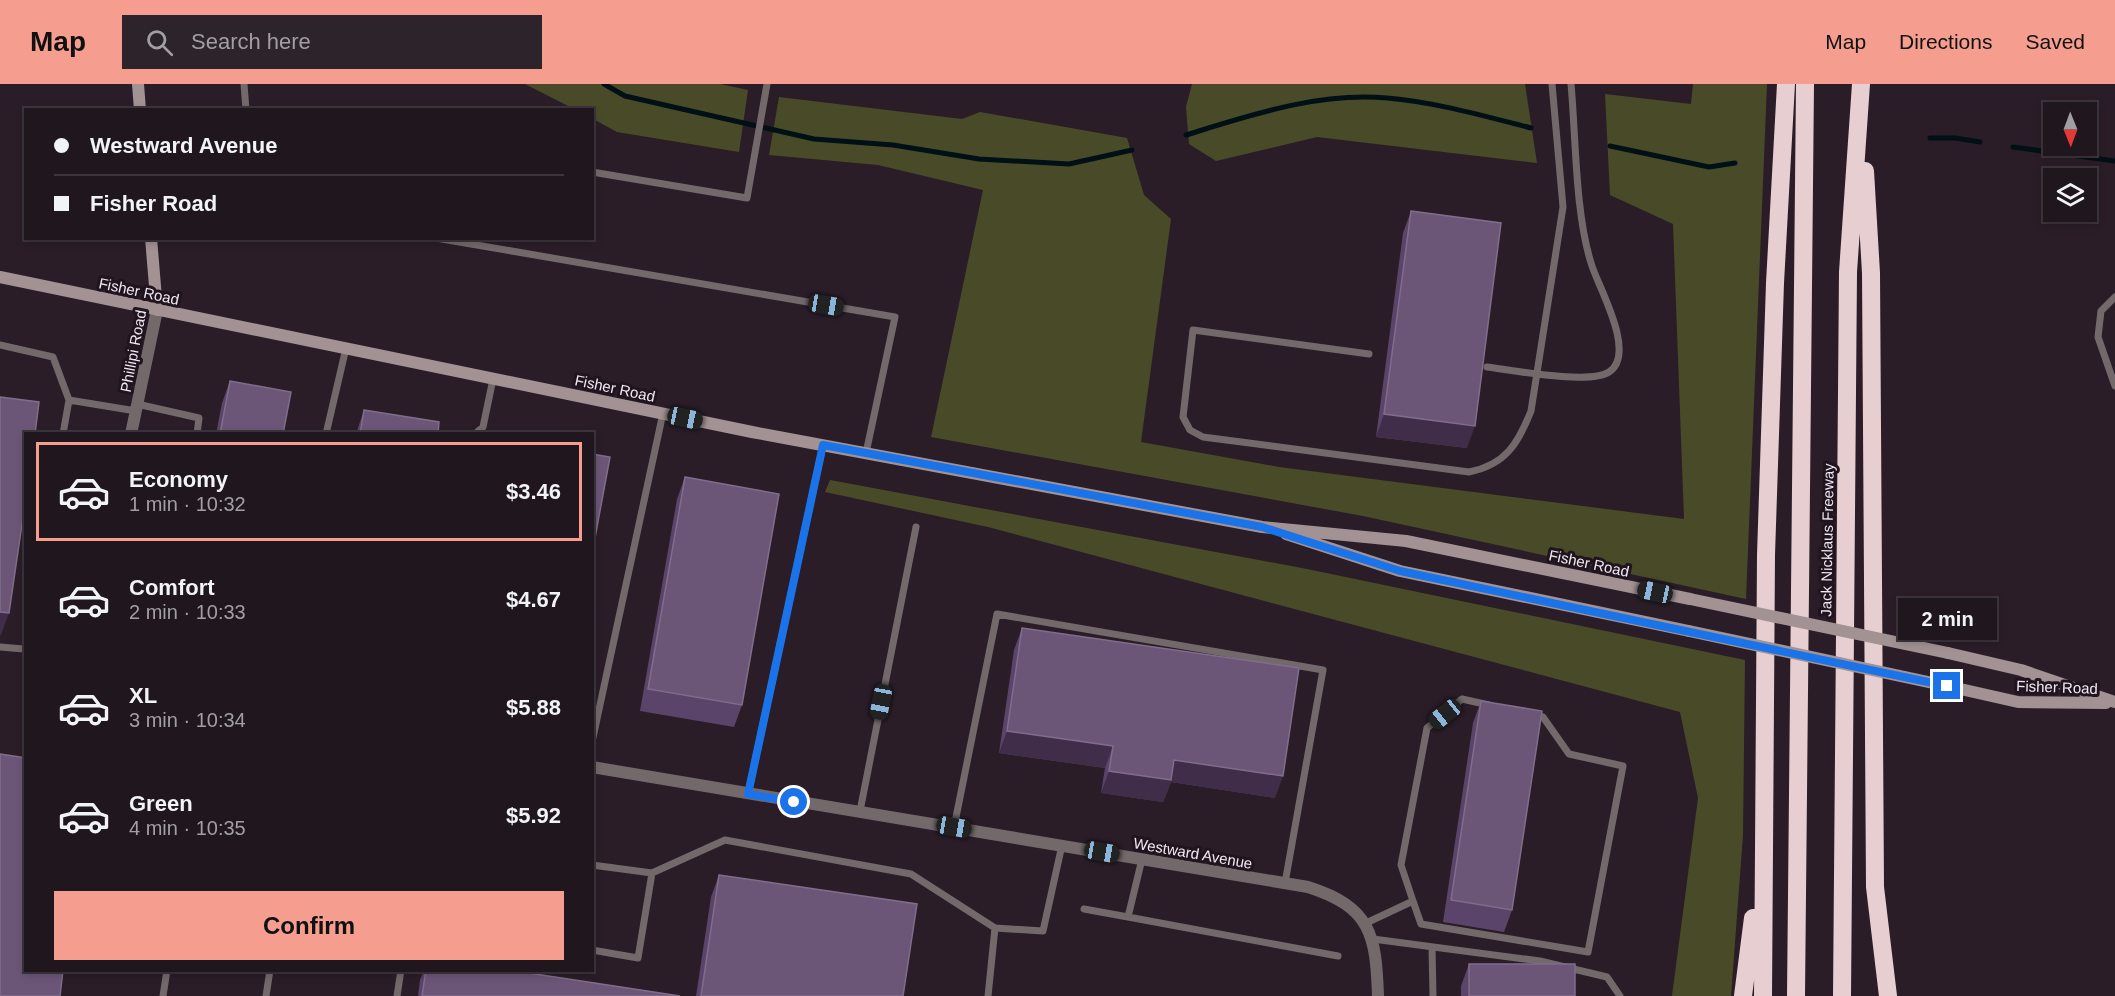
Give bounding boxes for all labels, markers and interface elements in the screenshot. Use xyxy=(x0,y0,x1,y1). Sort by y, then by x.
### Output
search box xyxy=(122,15,542,69)
text: Map xyxy=(30,26,86,57)
icon: search xyxy=(143,26,176,59)
text: Search here xyxy=(191,29,311,54)
text: Map xyxy=(1825,30,1866,53)
text: Directions xyxy=(1899,30,1992,53)
text: Saved xyxy=(2025,30,2085,53)
north arrow xyxy=(2043,102,2097,156)
map controls xyxy=(2043,102,2097,222)
text: Westward Avenue xyxy=(90,133,277,158)
button: layers xyxy=(2043,168,2097,222)
text: Fisher Road xyxy=(90,191,217,216)
street label: Fisher Road xyxy=(97,274,181,308)
car xyxy=(807,293,845,317)
street label: Phillipi Road xyxy=(117,308,149,394)
street label: Fisher Road xyxy=(573,371,657,405)
car xyxy=(666,405,704,431)
street label: Jack Nicklaus Freeway xyxy=(1817,463,1837,617)
icon: car xyxy=(57,465,111,519)
text: Economy xyxy=(129,467,228,492)
text: $3.46 xyxy=(506,479,561,504)
text: 1 min · 10:32 xyxy=(129,493,246,515)
street label: Fisher Road xyxy=(1547,546,1631,580)
icon: car xyxy=(57,573,111,627)
text: Comfort xyxy=(129,575,215,600)
car xyxy=(1636,579,1674,605)
text: $4.67 xyxy=(506,587,561,612)
callout: 2 min xyxy=(1898,599,1996,641)
text: 2 min · 10:33 xyxy=(129,601,246,623)
text: 2 min xyxy=(1921,608,1974,630)
route end xyxy=(1933,672,1960,699)
street label: Fisher Road xyxy=(2016,677,2098,697)
icon: car xyxy=(57,681,111,735)
text: XL xyxy=(129,683,157,708)
car xyxy=(869,683,893,721)
text: $5.88 xyxy=(506,695,561,720)
car xyxy=(1425,696,1465,732)
text: 3 min · 10:34 xyxy=(129,709,246,731)
route start xyxy=(780,788,807,815)
icon: car xyxy=(57,789,111,843)
text: Green xyxy=(129,791,193,816)
text: $5.92 xyxy=(506,803,561,828)
car xyxy=(935,815,973,839)
text: 4 min · 10:35 xyxy=(129,817,246,839)
street label: Westward Avenue xyxy=(1132,834,1254,872)
car xyxy=(1083,840,1121,864)
button: Confirm xyxy=(54,891,564,960)

